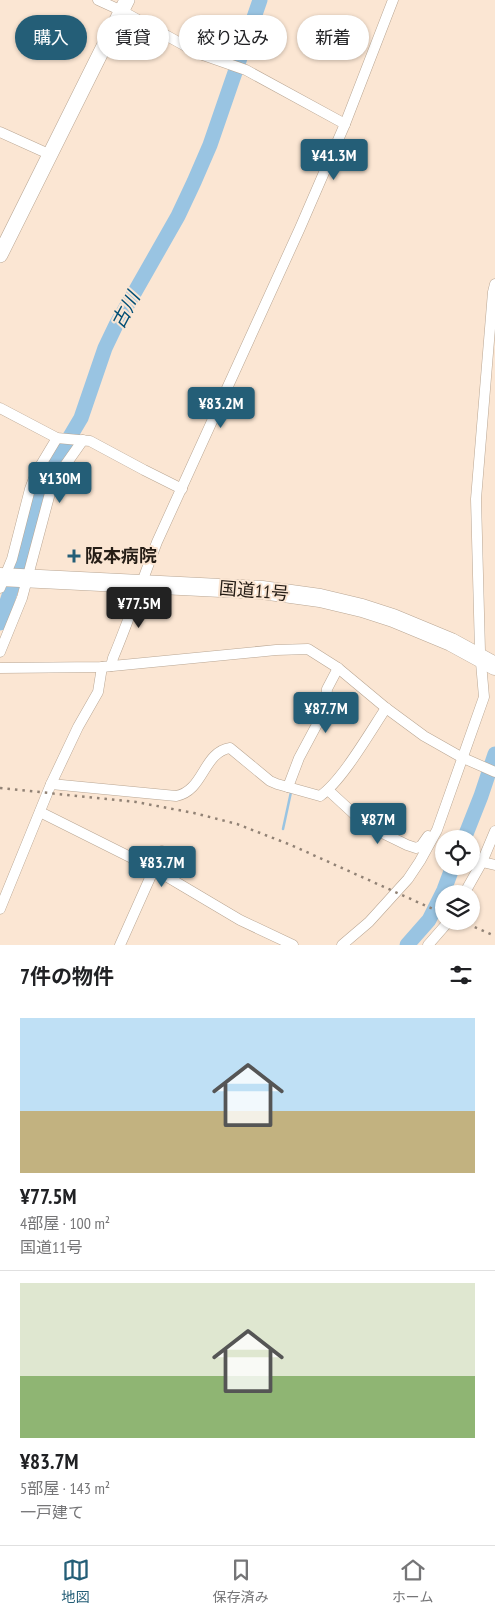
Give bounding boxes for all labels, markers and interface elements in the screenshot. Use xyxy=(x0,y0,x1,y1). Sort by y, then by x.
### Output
chip: 購入 xyxy=(15,15,87,60)
chip: 賃貸 xyxy=(97,15,169,60)
chip: 絞り込み xyxy=(179,15,287,60)
chip: 新着 xyxy=(297,15,369,60)
pin: ¥41.3M xyxy=(293,138,375,181)
text: ¥41.3M xyxy=(312,145,356,165)
water label: 古川 xyxy=(105,286,145,332)
pin: ¥83.2M xyxy=(180,386,262,429)
text: ¥83.2M xyxy=(199,393,243,413)
pin: ¥130M xyxy=(25,462,95,504)
text: ¥130M xyxy=(39,468,81,488)
place label: 阪本病院 xyxy=(85,544,157,567)
marker: 阪本病院 xyxy=(67,549,81,563)
street label: 国道11号 xyxy=(218,576,290,605)
pin: ¥77.5M xyxy=(98,586,180,629)
text: ¥77.5M xyxy=(117,593,161,613)
pin: ¥87.7M xyxy=(285,692,367,734)
text: ¥87.7M xyxy=(304,698,348,718)
pin: ¥87M xyxy=(348,802,408,845)
text: ¥87M xyxy=(361,809,395,829)
map controls xyxy=(435,830,480,930)
button: locate xyxy=(435,830,480,875)
pin: ¥83.7M xyxy=(121,846,203,888)
text: ¥83.7M xyxy=(140,852,184,872)
button: layers xyxy=(435,885,480,930)
icon: filters xyxy=(447,961,475,989)
text: 7件の物件 xyxy=(20,963,114,990)
icon: home xyxy=(203,1050,293,1140)
text: ¥77.5M xyxy=(20,1183,76,1210)
text: 4部屋 · 100 m² xyxy=(20,1213,110,1233)
text: 国道11号 xyxy=(20,1237,82,1257)
icon: home xyxy=(203,1316,293,1406)
text: ¥83.7M xyxy=(20,1448,79,1475)
text: 5部屋 · 143 m² xyxy=(20,1478,110,1498)
text: 一戸建て xyxy=(20,1502,84,1522)
tab: 地図 xyxy=(62,1556,90,1606)
tab: 保存済み xyxy=(213,1556,269,1606)
tab: ホーム xyxy=(392,1556,433,1606)

